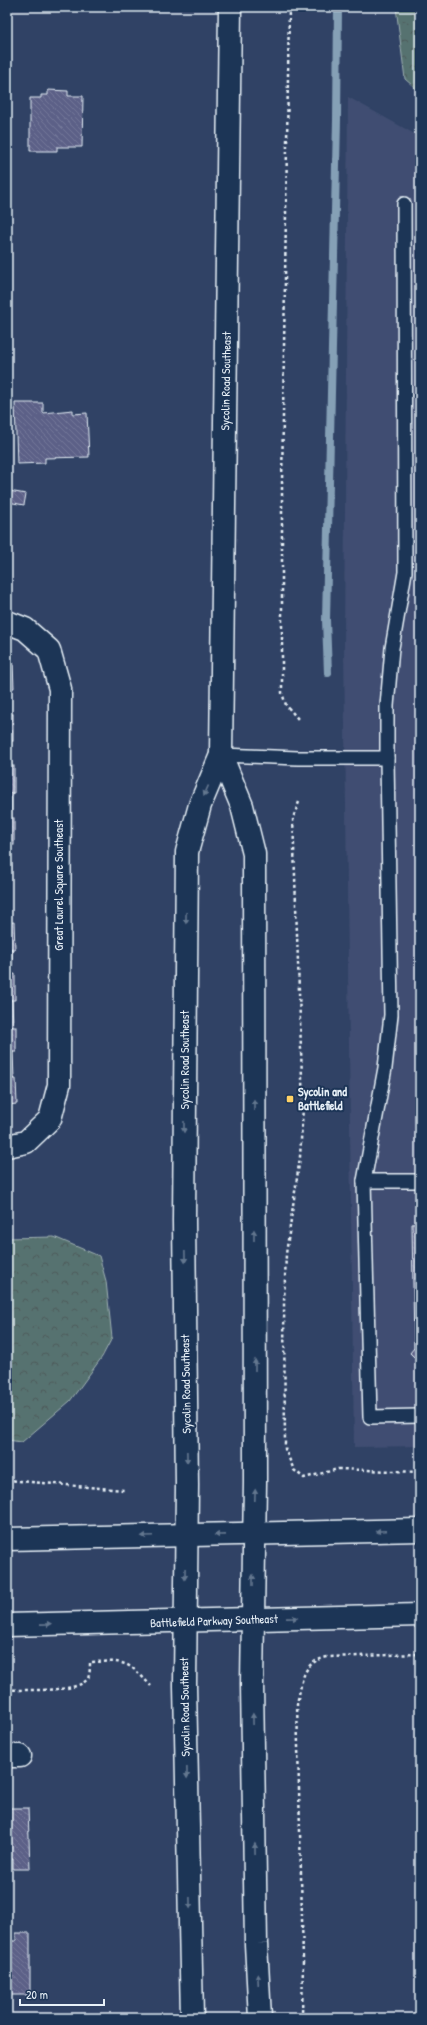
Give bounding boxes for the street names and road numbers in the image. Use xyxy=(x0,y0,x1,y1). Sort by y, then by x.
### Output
street label: Sycolin Road Southeast xyxy=(216,330,235,431)
street label: Great Laurel Square Southeast xyxy=(50,818,67,951)
street label: Sycolin Road Southeast xyxy=(176,1010,193,1110)
street label: Sycolin Road Southeast xyxy=(176,1333,195,1434)
street label: Battlefield Parkway Southeast xyxy=(150,1610,279,1631)
street label: Sycolin Road Southeast xyxy=(175,1656,194,1757)

